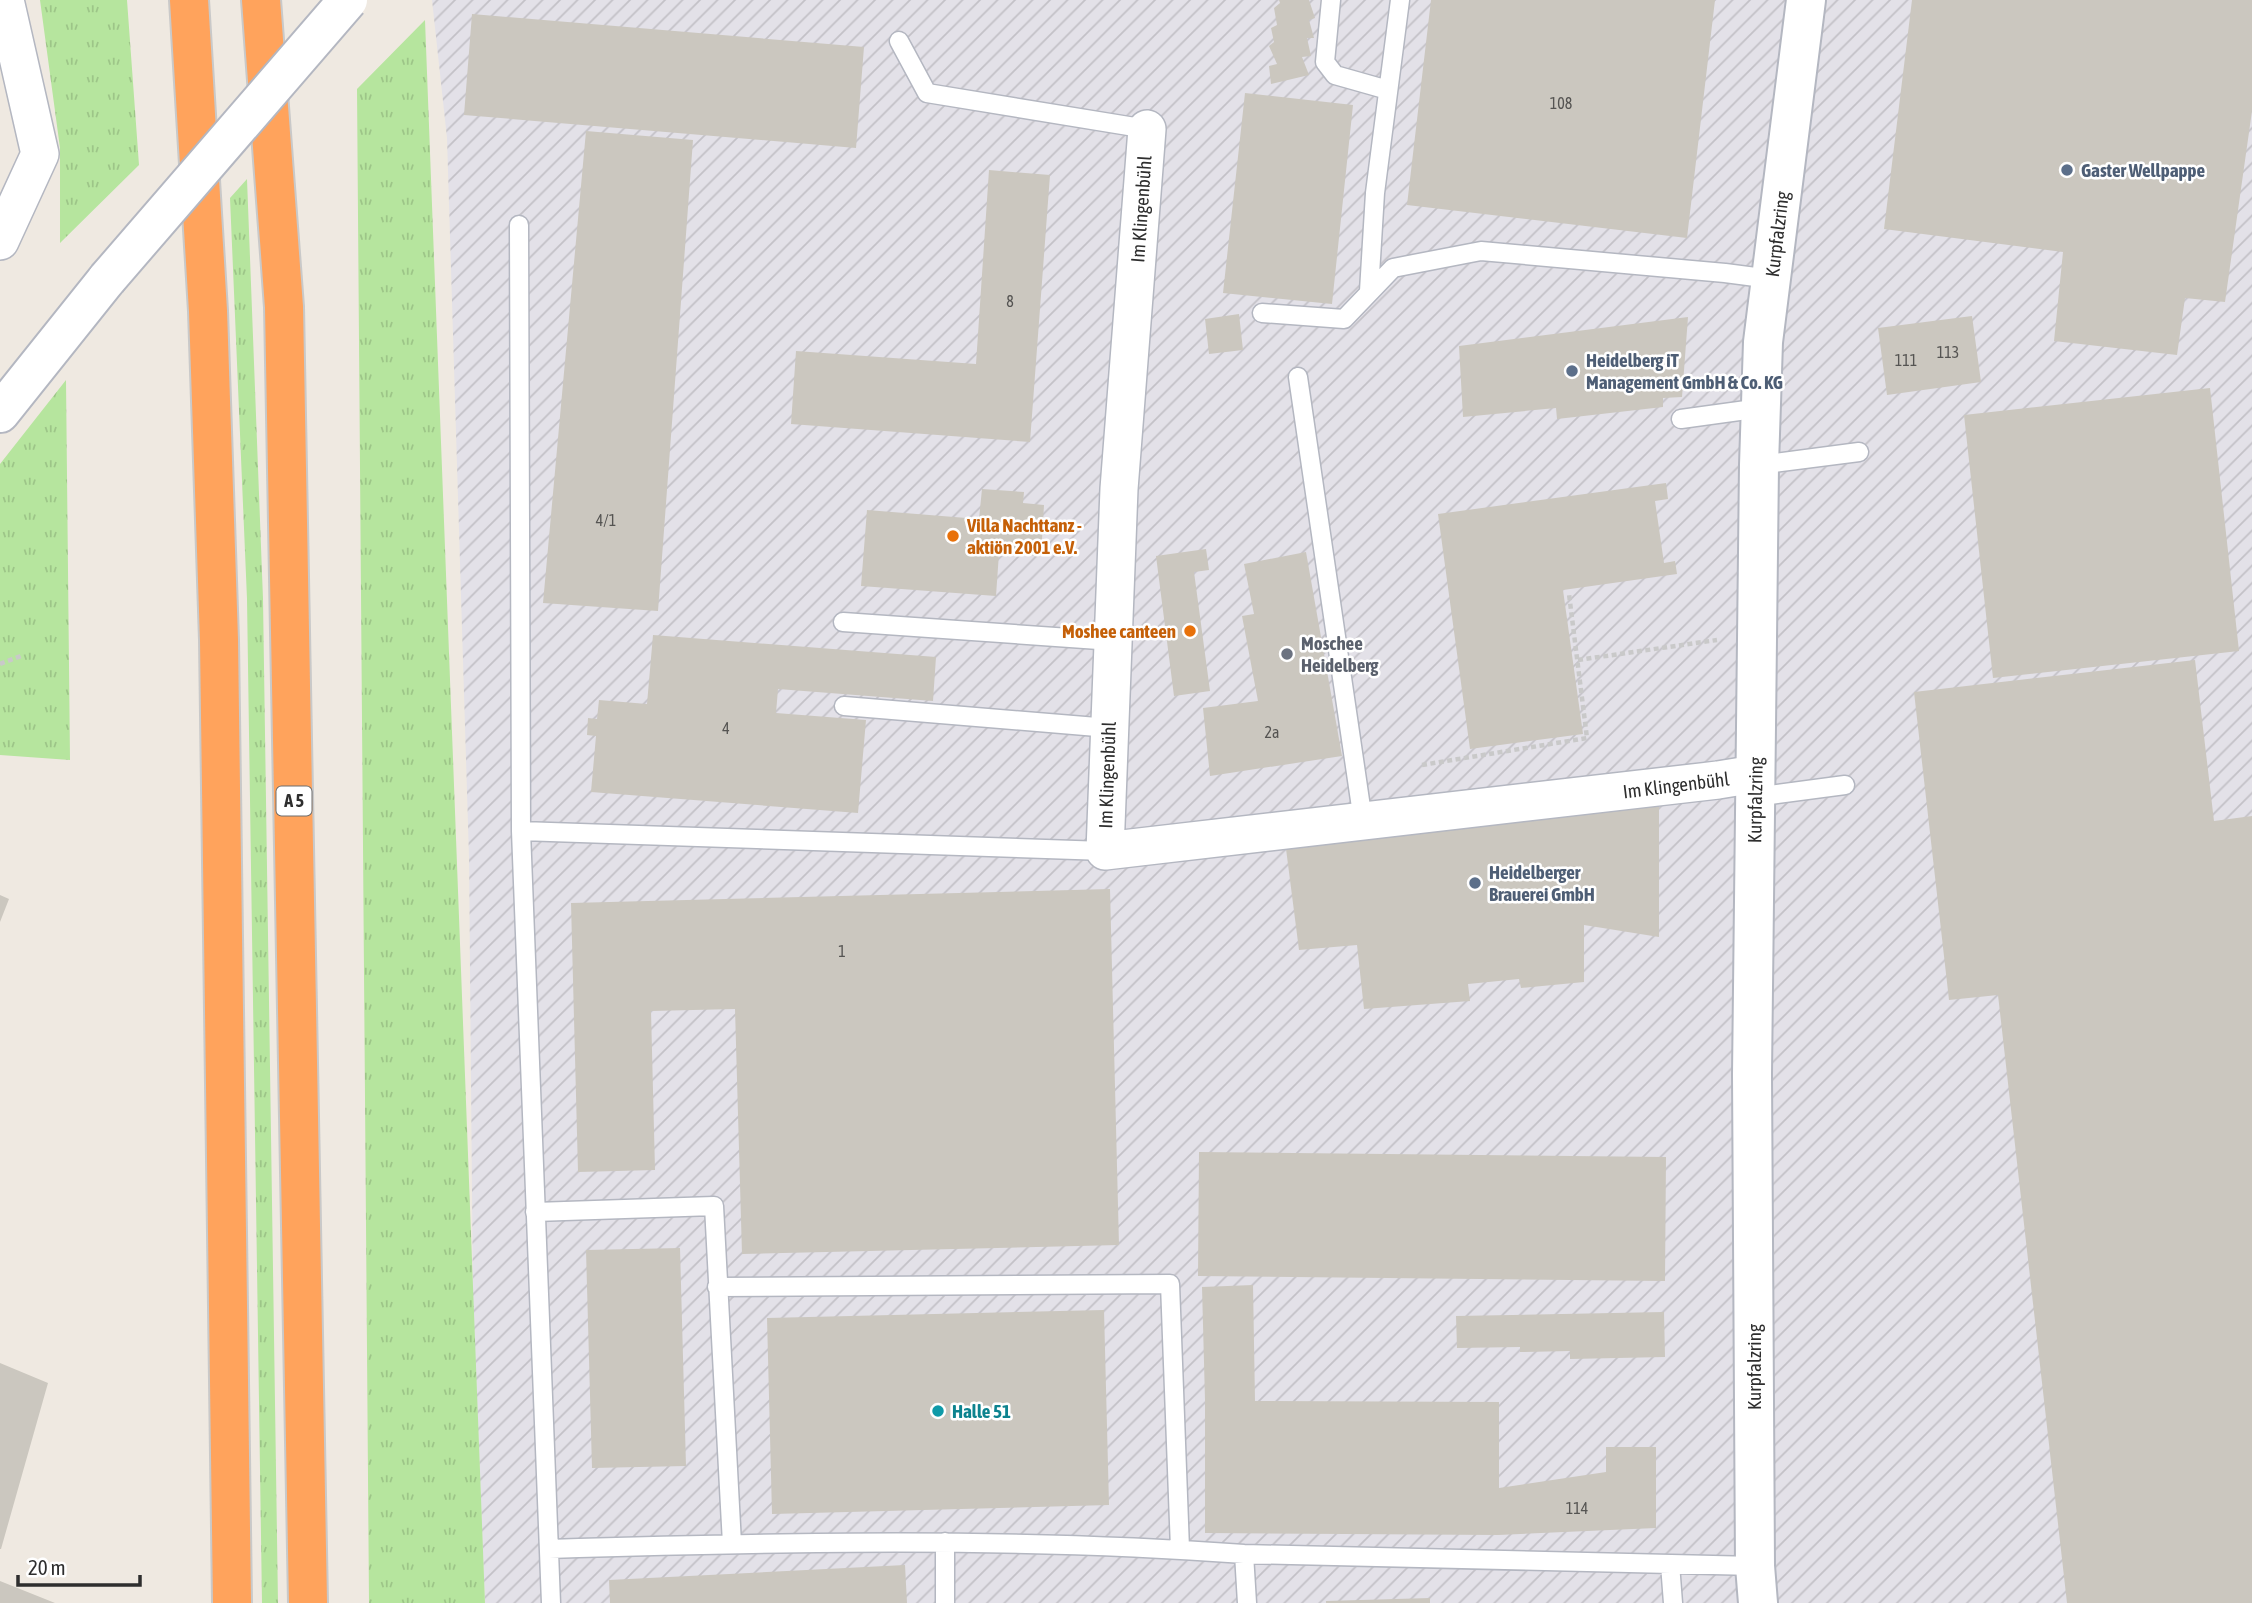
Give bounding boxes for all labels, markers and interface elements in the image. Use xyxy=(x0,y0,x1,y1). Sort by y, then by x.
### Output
house number: 108 xyxy=(1550,94,1572,112)
street label: Im Klingenbühl xyxy=(1126,155,1156,263)
place label: Gaster Wellpappe xyxy=(2081,159,2205,181)
marker: Gaster Wellpappe xyxy=(2059,162,2075,178)
street label: Kurpfalzring xyxy=(1761,189,1793,278)
house number: 8 xyxy=(1006,292,1014,310)
house number: 113 xyxy=(1937,343,1959,361)
place label: Heidelberg iT Management GmbH & Co. KG xyxy=(1586,349,1783,393)
house number: 111 xyxy=(1895,351,1917,369)
marker: Heidelberg iT Management GmbH & Co. KG xyxy=(1564,363,1580,379)
house number: 4/1 xyxy=(596,511,616,529)
place label: Villa Nachttanz - aktiön 2001 e.V. xyxy=(966,514,1082,558)
marker: Villa Nachttanz - aktiön 2001 e.V. xyxy=(945,528,961,544)
place label: Moshee canteen xyxy=(1062,620,1176,642)
marker: Moshee canteen xyxy=(1182,623,1198,639)
place label: Moschee Heidelberg xyxy=(1301,632,1379,676)
marker: Moschee Heidelberg xyxy=(1279,646,1295,662)
house number: 4 xyxy=(722,719,730,737)
street label: Im Klingenbühl xyxy=(1094,721,1120,829)
house number: 2a xyxy=(1265,723,1279,741)
street label: Kurpfalzring xyxy=(1743,756,1767,843)
street label: Im Klingenbühl xyxy=(1621,768,1731,802)
road number: A 5 xyxy=(276,786,312,816)
place label: Heidelberger Brauerei GmbH xyxy=(1489,861,1595,905)
marker: Heidelberger Brauerei GmbH xyxy=(1467,875,1483,891)
house number: 1 xyxy=(838,942,846,960)
street label: Kurpfalzring xyxy=(1743,1323,1765,1410)
place label: Halle 51 xyxy=(952,1400,1011,1422)
marker: Halle 51 xyxy=(930,1403,946,1419)
house number: 114 xyxy=(1566,1499,1588,1517)
scale bar xyxy=(18,1544,140,1588)
text: 20 m xyxy=(28,1555,66,1579)

